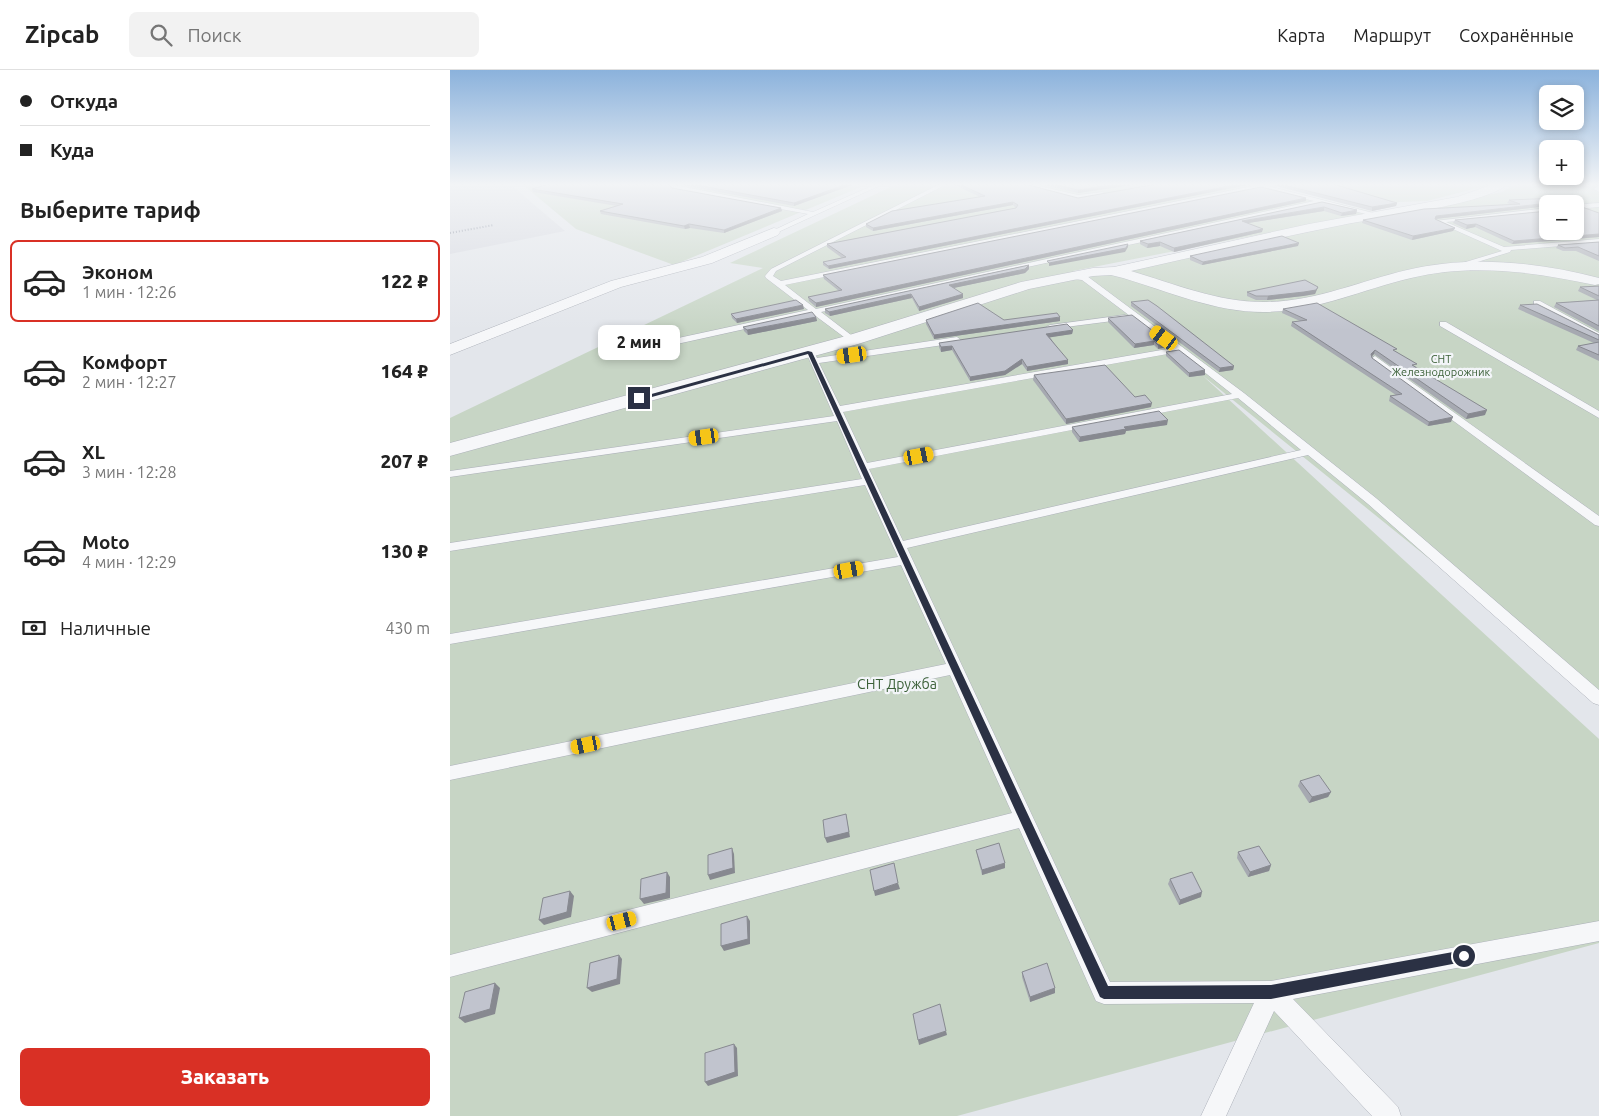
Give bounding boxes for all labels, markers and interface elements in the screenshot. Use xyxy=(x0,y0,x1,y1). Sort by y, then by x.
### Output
search box xyxy=(129,12,479,57)
text: Zipcab xyxy=(25,21,99,48)
icon: search xyxy=(147,21,175,49)
text: Поиск xyxy=(187,24,241,46)
text: Карта xyxy=(1277,25,1325,45)
text: Маршрут xyxy=(1353,25,1431,45)
text: Сохранённые xyxy=(1459,25,1574,45)
map controls xyxy=(1539,85,1584,240)
button: layers xyxy=(1539,85,1584,130)
text: Откуда xyxy=(50,90,118,112)
text: Куда xyxy=(50,139,94,161)
button: + xyxy=(1539,140,1584,185)
button: − xyxy=(1539,195,1584,240)
text: Выберите тариф xyxy=(20,197,201,222)
icon: car xyxy=(22,259,67,304)
text: Эконом xyxy=(82,261,153,283)
text: 122 ₽ xyxy=(381,270,428,292)
text: 1 мин · 12:26 xyxy=(82,283,176,301)
car xyxy=(1147,323,1180,353)
callout: 2 мин xyxy=(598,325,680,360)
text: 2 мин xyxy=(617,333,661,351)
car xyxy=(836,345,867,365)
icon: car xyxy=(22,349,67,394)
text: Комфорт xyxy=(82,351,167,373)
park label: СНТ Железнодорожник xyxy=(1392,353,1491,378)
text: 164 ₽ xyxy=(381,360,428,382)
text: 2 мин · 12:27 xyxy=(82,373,176,391)
route end xyxy=(628,387,650,409)
car xyxy=(688,427,719,447)
icon: car xyxy=(22,439,67,484)
text: XL xyxy=(82,441,105,463)
car xyxy=(902,446,935,466)
text: 207 ₽ xyxy=(381,450,428,472)
text: 3 мин · 12:28 xyxy=(82,463,176,481)
icon: car xyxy=(22,529,67,574)
text: Moto xyxy=(82,531,130,553)
text: 130 ₽ xyxy=(381,540,428,562)
text: 4 мин · 12:29 xyxy=(82,553,176,571)
car xyxy=(832,560,865,580)
icon: cash xyxy=(20,614,48,642)
text: Наличные xyxy=(60,617,151,639)
text: 430 m xyxy=(385,619,430,637)
park label: СНТ Дружба xyxy=(857,676,937,692)
car xyxy=(569,735,602,755)
car xyxy=(605,910,638,932)
route start xyxy=(1453,945,1475,967)
button: Заказать xyxy=(20,1048,430,1106)

